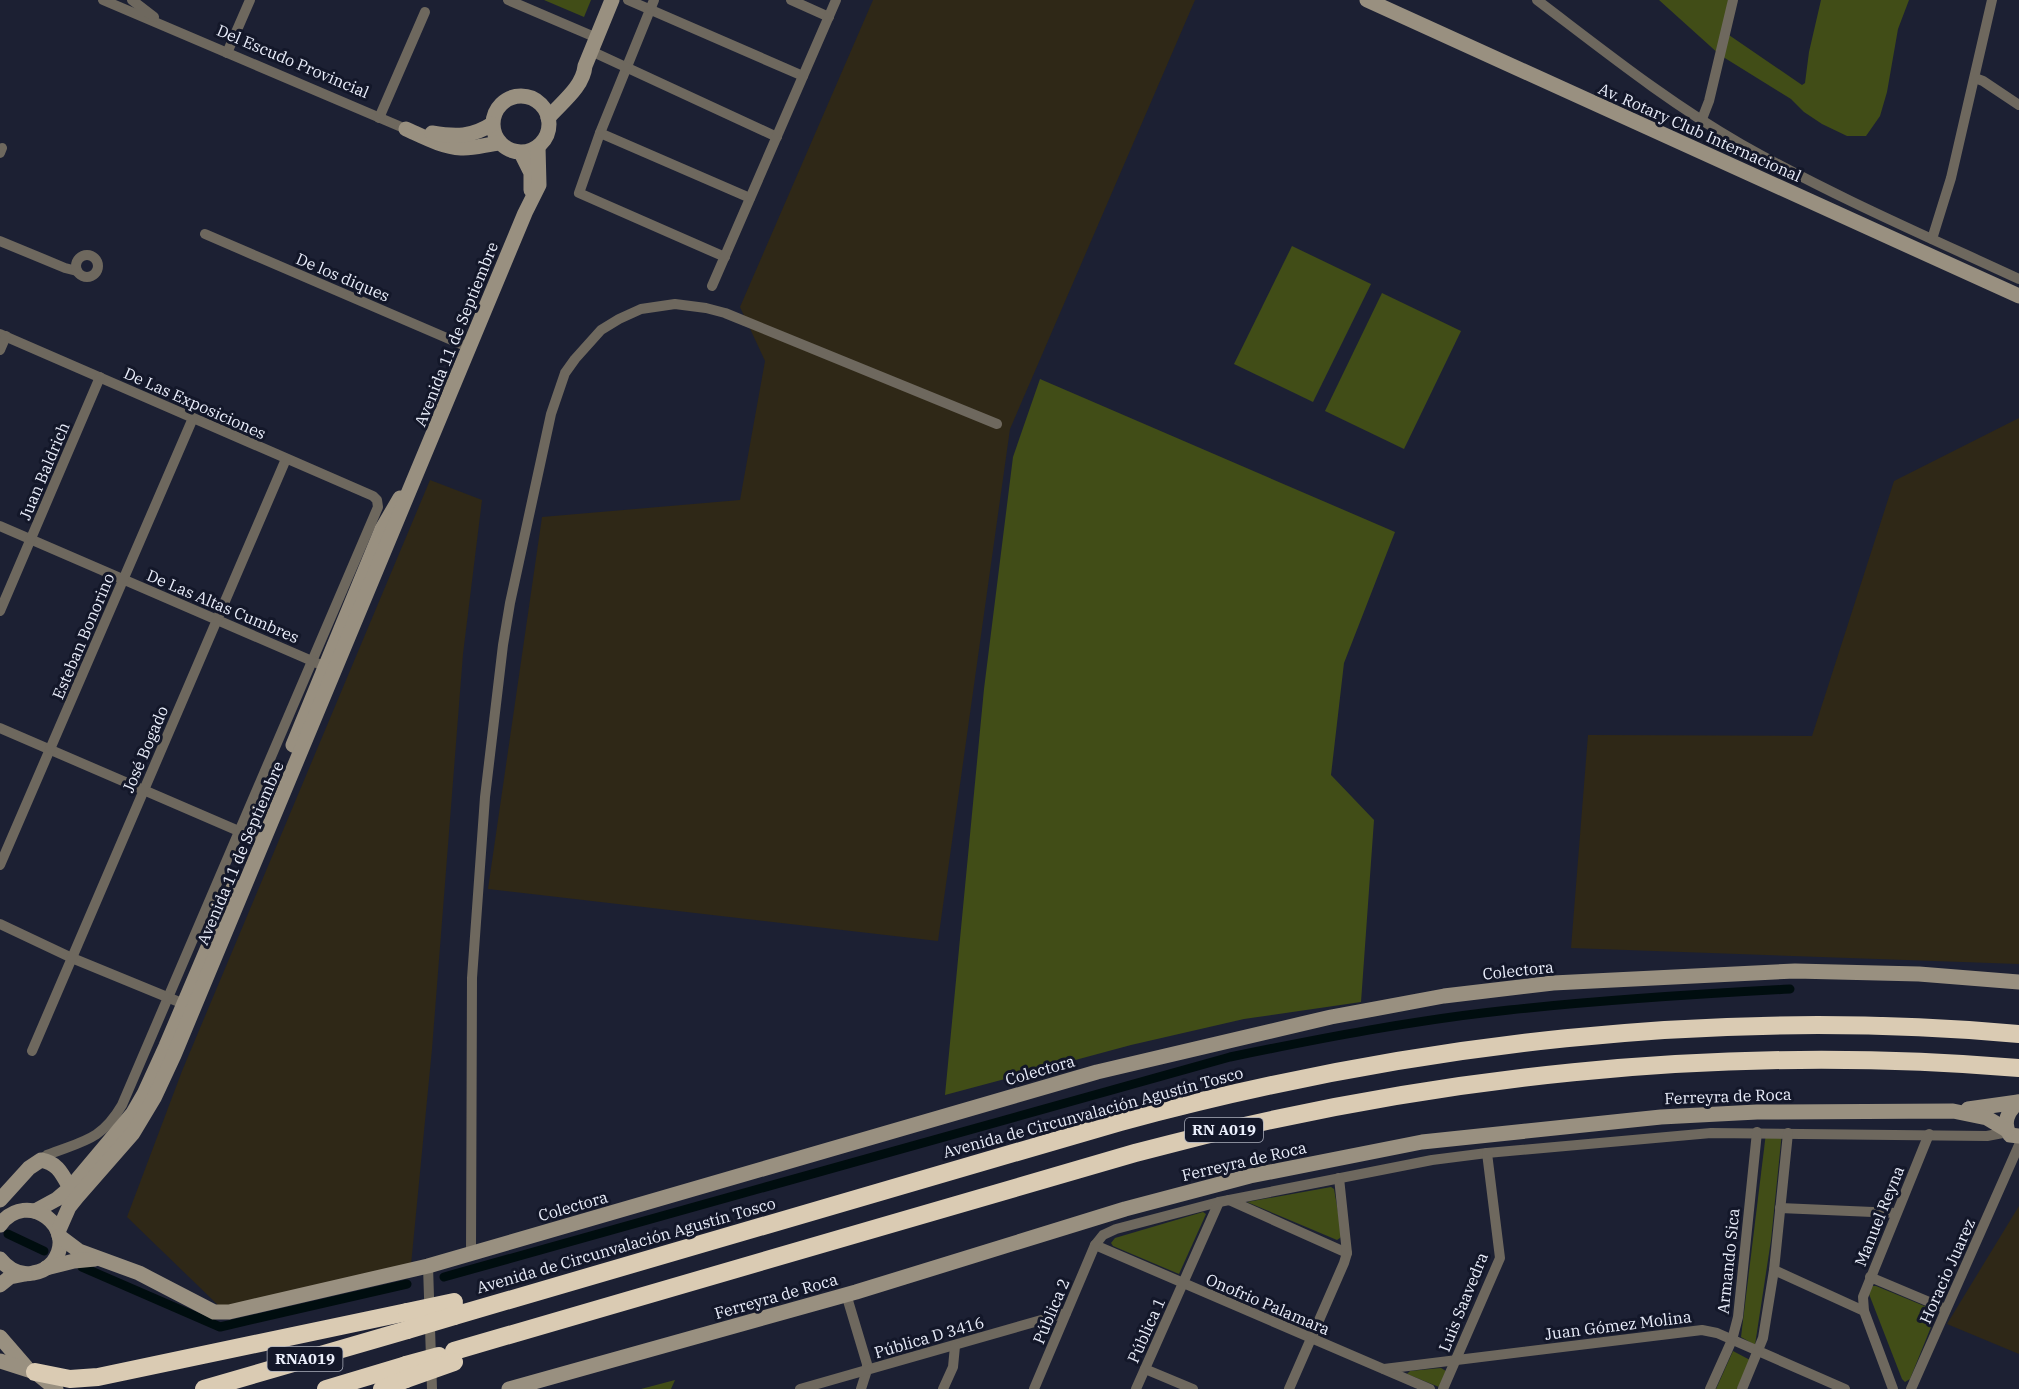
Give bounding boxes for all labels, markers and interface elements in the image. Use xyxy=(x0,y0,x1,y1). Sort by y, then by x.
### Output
street label: Del Escudo Provincial xyxy=(214,20,372,102)
street label: Av. Rotary Club Internacional xyxy=(1595,78,1805,186)
street label: Avenida 11 de Septiembre xyxy=(410,239,502,429)
street label: De los diques xyxy=(293,248,393,306)
street label: De Las Exposiciones xyxy=(121,363,269,443)
street label: Juan Baldrich xyxy=(14,419,74,523)
street label: De Las Altas Cumbres xyxy=(144,565,302,647)
street label: Esteban Bonorino xyxy=(47,570,119,702)
street label: José Bogado xyxy=(118,703,172,795)
street label: Avenida 11 de Septiembre xyxy=(192,758,288,948)
street label: Colectora xyxy=(1481,956,1555,984)
street label: Colectora xyxy=(1003,1050,1077,1089)
street label: Avenida de Circunvalación Agustín Tosco xyxy=(941,1062,1245,1162)
street label: Ferreyra de Roca xyxy=(1664,1084,1792,1108)
road number: RN A019 xyxy=(1185,1118,1263,1142)
street label: Ferreyra de Roca xyxy=(1180,1137,1309,1185)
street label: Manuel Reyna xyxy=(1850,1163,1908,1269)
street label: Colectora xyxy=(536,1186,610,1225)
street label: Avenida de Circunvalación Agustín Tosco xyxy=(474,1193,778,1297)
street label: Armando Sica xyxy=(1713,1207,1744,1315)
street label: Horacio Juarez xyxy=(1915,1215,1979,1327)
street label: Luis Saavedra xyxy=(1434,1249,1492,1354)
street label: Ferreyra de Roca xyxy=(712,1269,840,1323)
street label: Onofrio Palamara xyxy=(1203,1269,1333,1339)
street label: Pública 2 xyxy=(1028,1275,1074,1347)
street label: Pública 1 xyxy=(1123,1294,1169,1366)
street label: Juan Gómez Molina xyxy=(1543,1306,1693,1344)
street label: Pública D 3416 xyxy=(872,1312,986,1362)
road number: RNA019 xyxy=(268,1347,342,1371)

